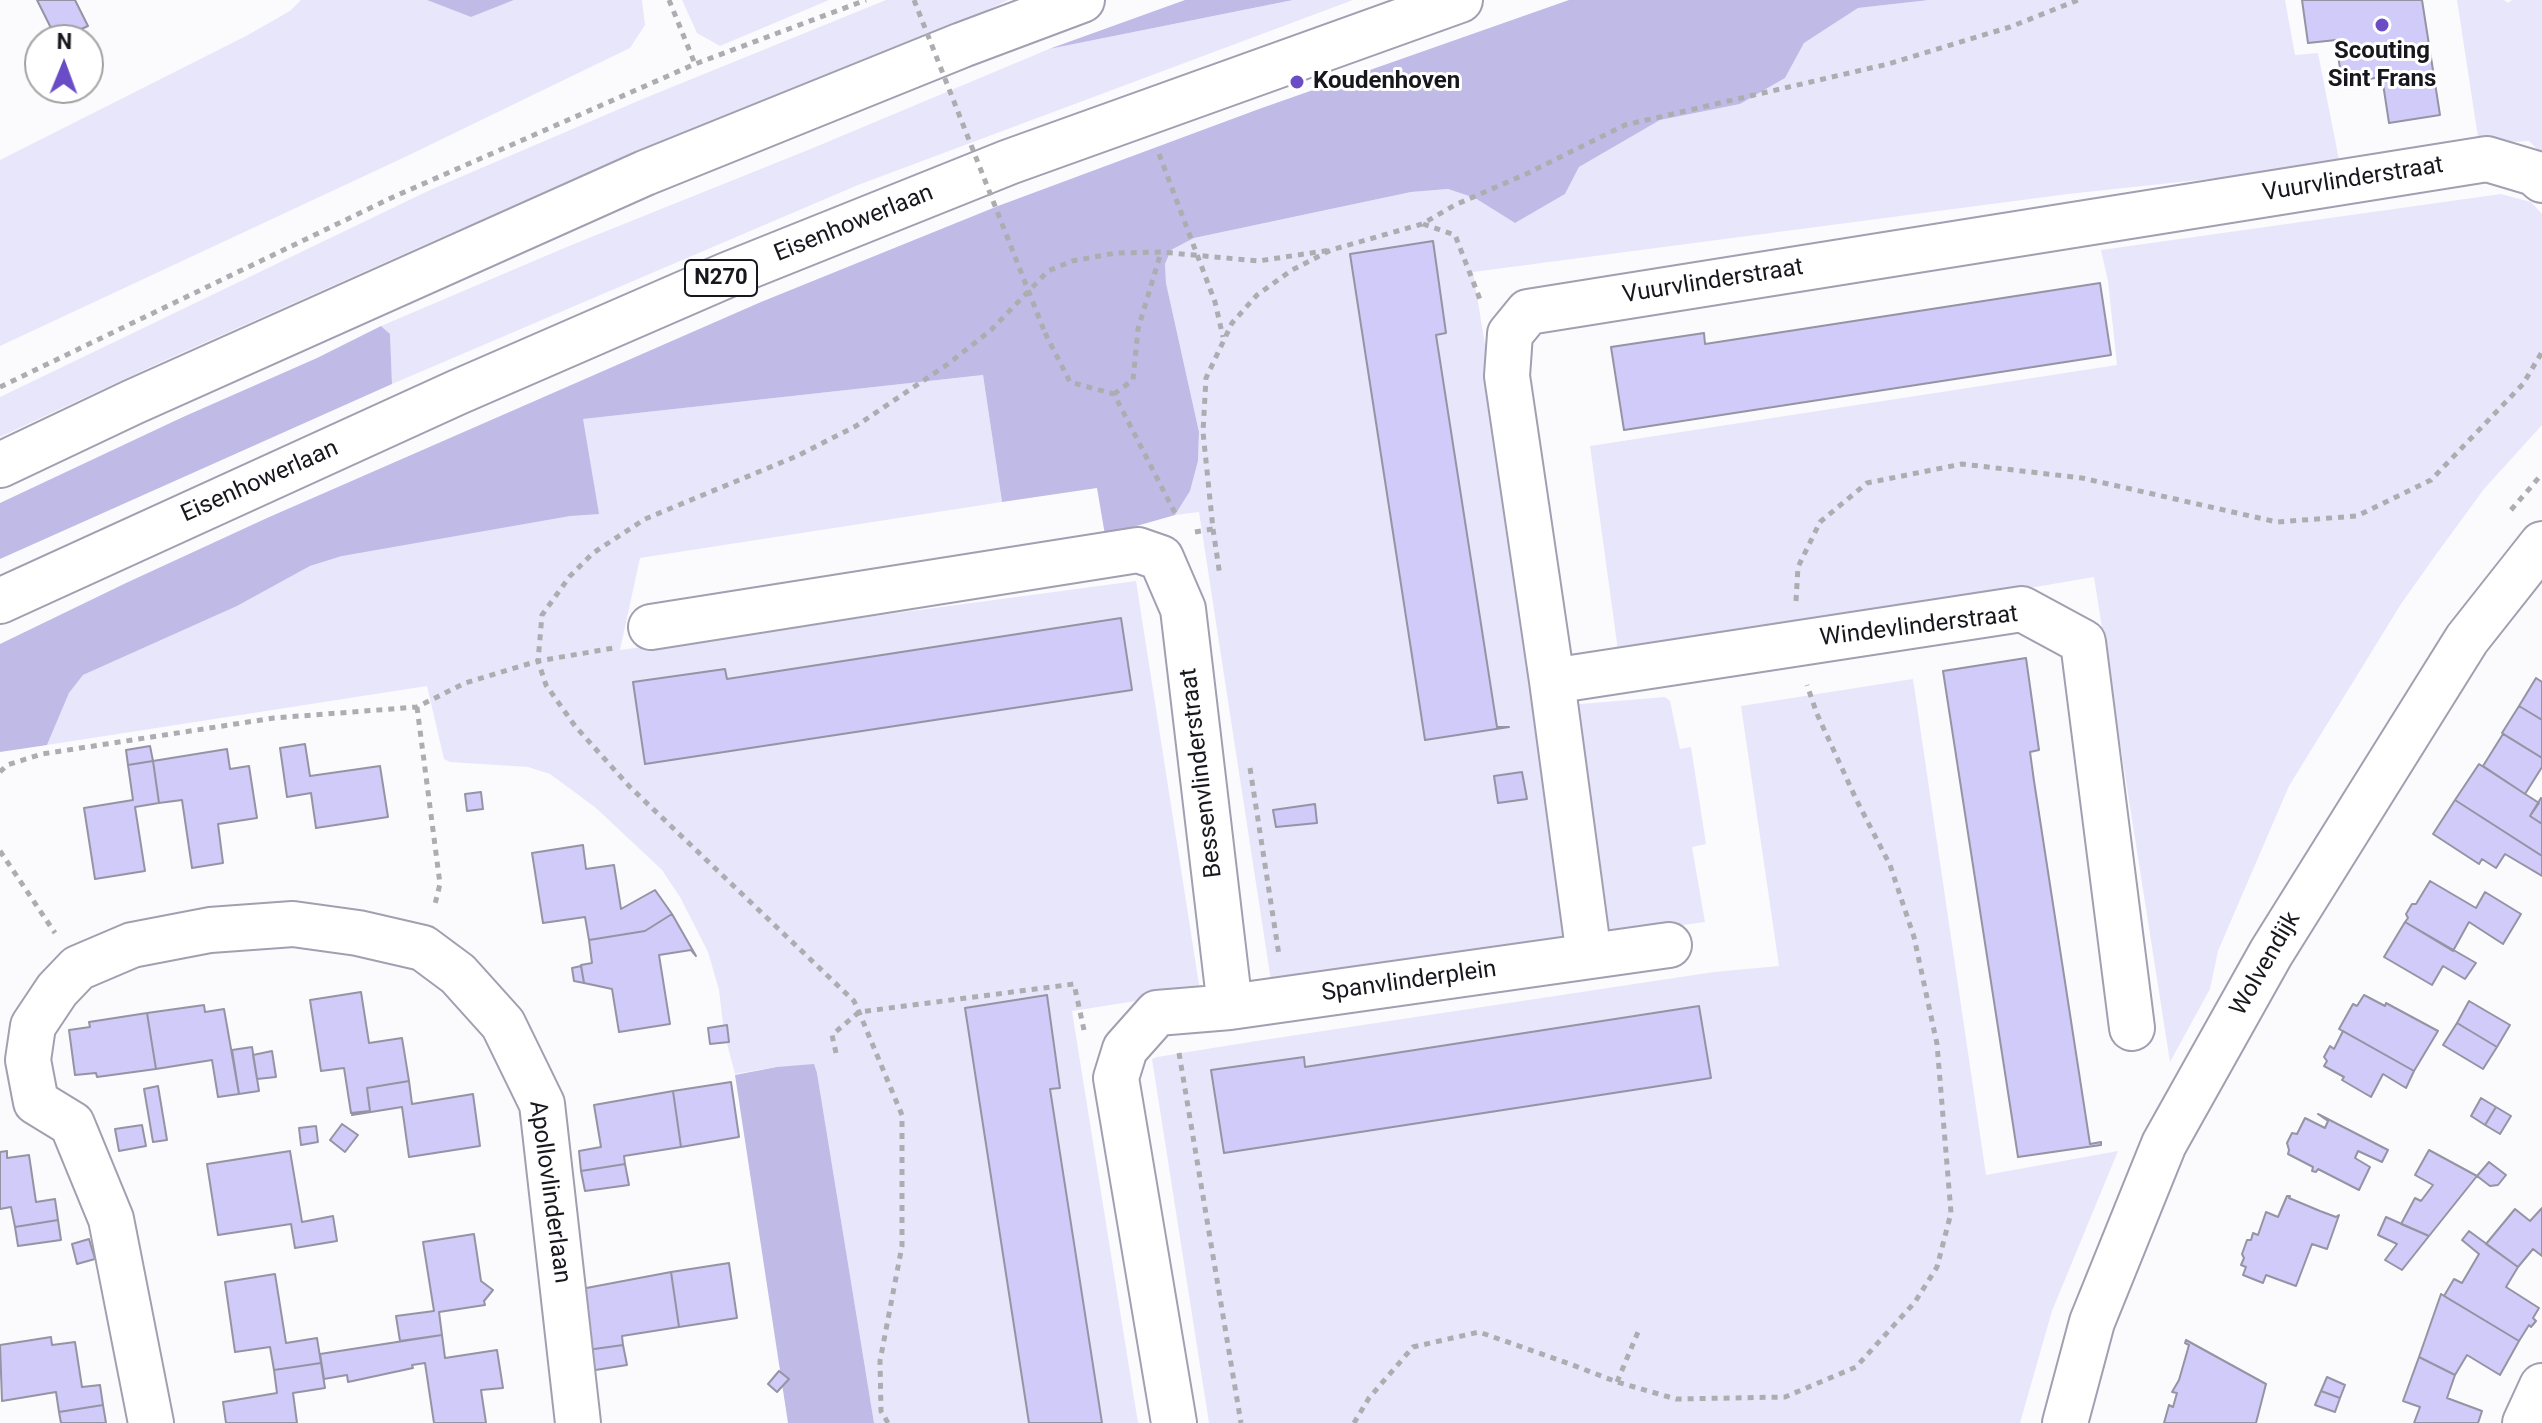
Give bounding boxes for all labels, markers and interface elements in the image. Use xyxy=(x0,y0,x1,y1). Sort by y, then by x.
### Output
marker: Scouting Sint Frans xyxy=(2373,16,2391,34)
north arrow xyxy=(24,24,104,104)
text: N xyxy=(56,29,72,54)
place label: Scouting Sint Frans xyxy=(2328,38,2436,94)
place label: Koudenhoven xyxy=(1313,68,1460,96)
marker: Koudenhoven xyxy=(1288,73,1306,91)
street label: Vuurvlinderstraat xyxy=(2261,151,2445,209)
street label: Eisenhowerlaan xyxy=(770,179,938,269)
street label: Vuurvlinderstraat xyxy=(1621,253,1805,311)
road number: N270 xyxy=(685,260,757,296)
street label: Eisenhowerlaan xyxy=(177,435,343,529)
street label: Windevlinderstraat xyxy=(1818,601,2020,653)
street label: Bessenvlinderstraat xyxy=(1175,666,1229,880)
street label: Wolvendijk xyxy=(2225,907,2307,1021)
street label: Spanvlinderplein xyxy=(1320,955,1498,1009)
street label: Apollovlinderlaan xyxy=(522,1099,576,1285)

